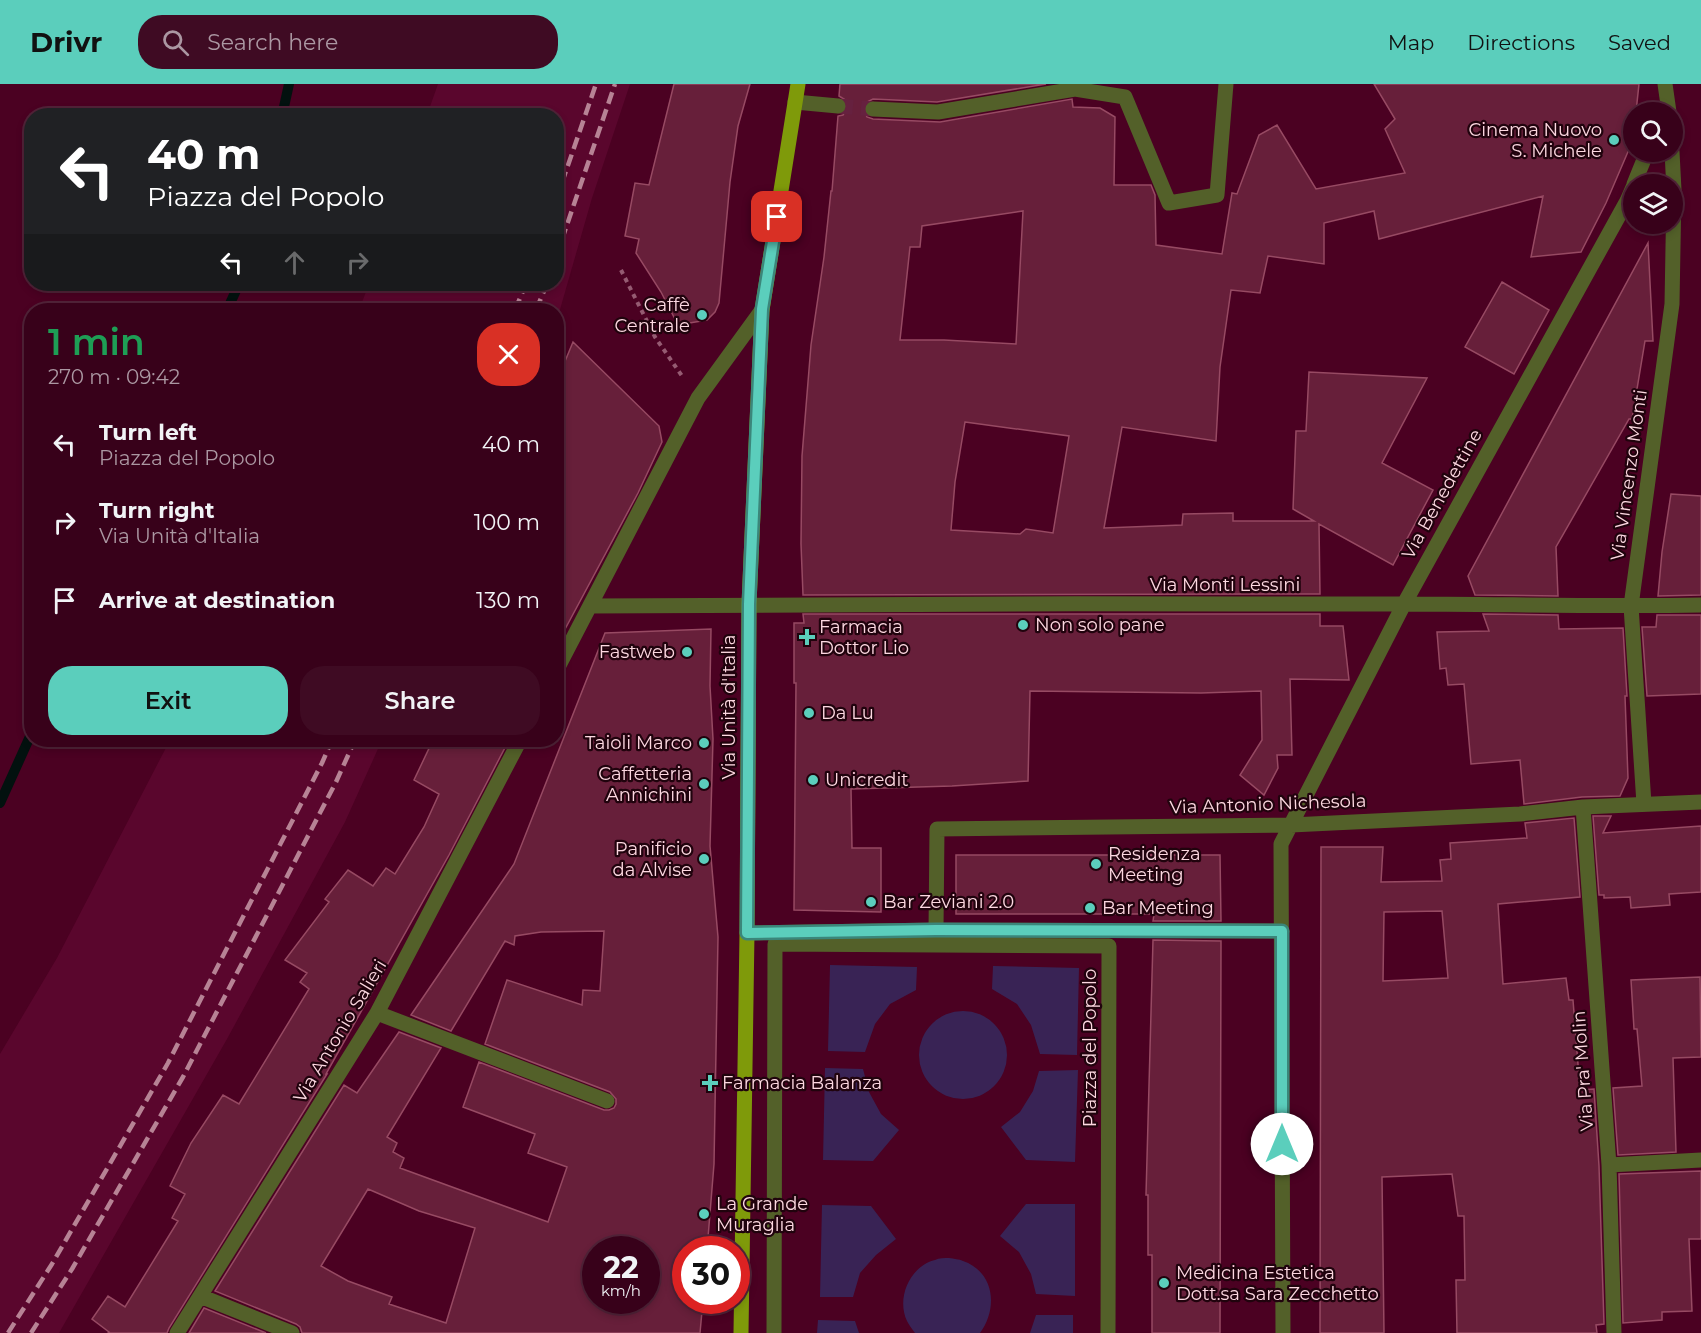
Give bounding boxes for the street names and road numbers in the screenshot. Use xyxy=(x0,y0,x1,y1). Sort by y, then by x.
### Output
street label: Via Vincenzo Monti xyxy=(1606,388,1652,562)
street label: Via Benedettine xyxy=(1397,425,1487,563)
street label: Via Monti Lessini xyxy=(1150,574,1300,596)
street label: Via Unità d'Italia xyxy=(718,635,740,779)
street label: Via Antonio Nichesola xyxy=(1169,790,1367,818)
street label: Via Antonio Salieri xyxy=(289,956,391,1106)
street label: Piazza del Popolo xyxy=(1079,969,1101,1127)
street label: Via Pra' Molin xyxy=(1568,1010,1598,1132)

